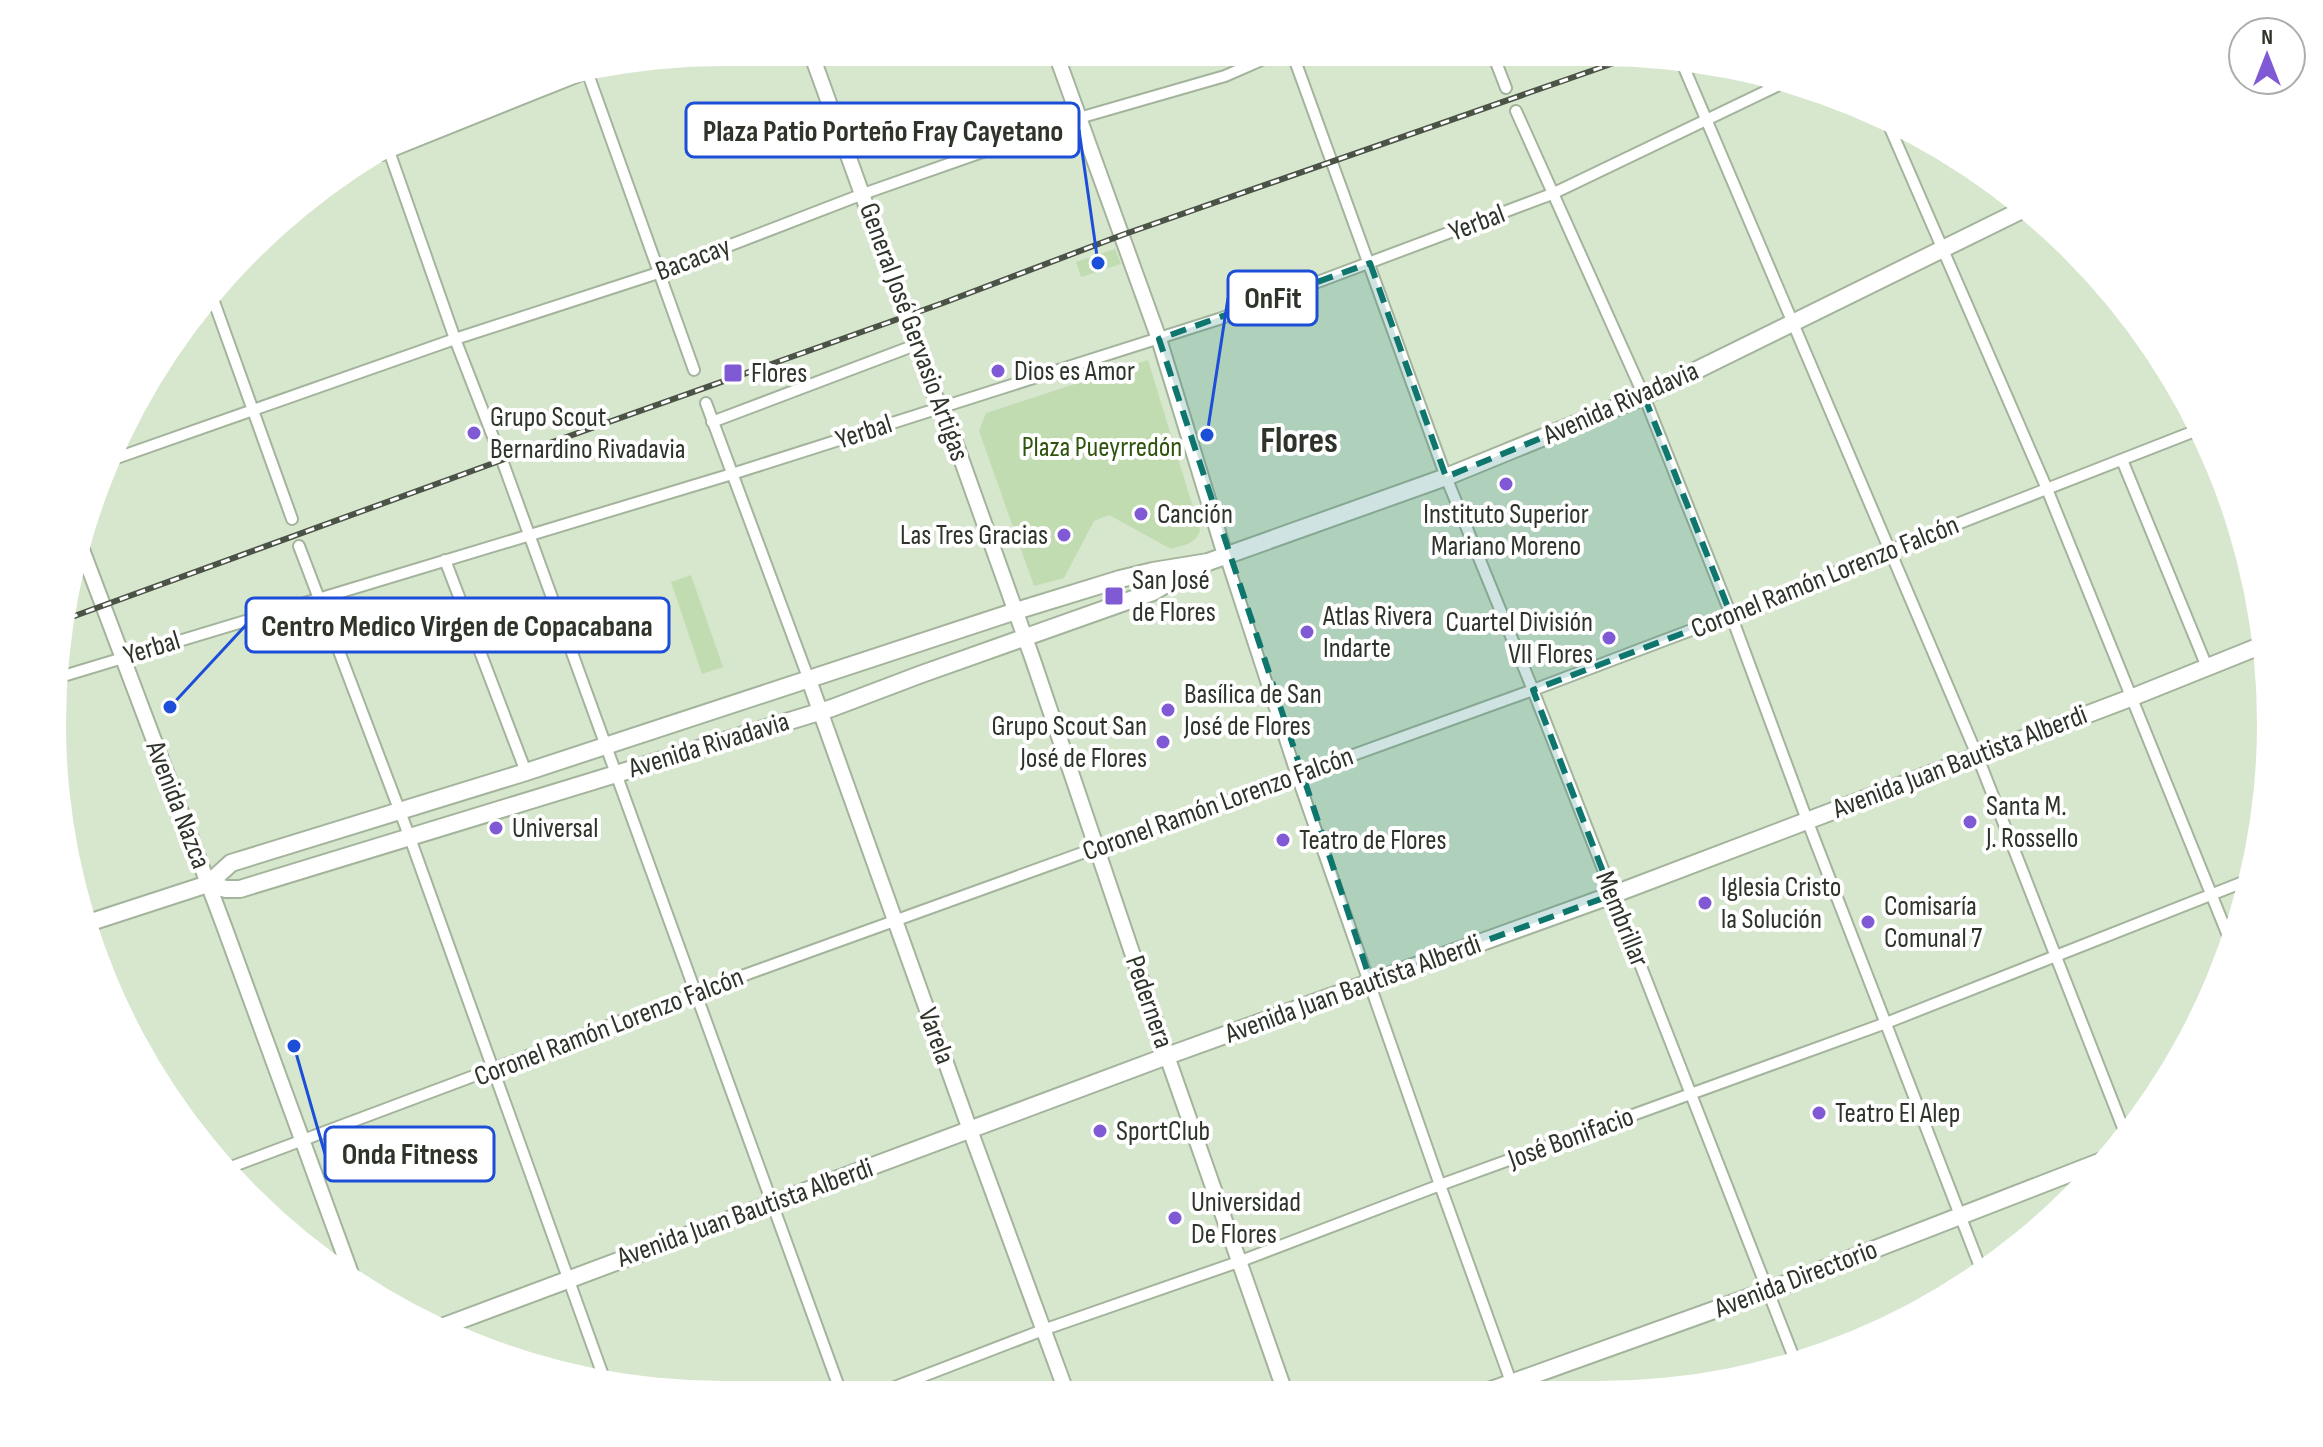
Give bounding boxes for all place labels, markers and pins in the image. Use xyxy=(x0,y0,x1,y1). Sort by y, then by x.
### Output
callout: Plaza Patio Porteño Fray Cayetano xyxy=(686,103,1079,157)
callout: OnFit xyxy=(1228,271,1317,325)
place label: Dios es Amor xyxy=(1014,355,1135,388)
place label: Flores xyxy=(751,357,807,390)
marker: Flores xyxy=(722,362,744,384)
marker: Dios es Amor xyxy=(989,362,1007,380)
place label: Grupo Scout Bernardino Rivadavia xyxy=(490,401,685,466)
marker: Grupo Scout Bernardino Rivadavia xyxy=(465,424,483,442)
marker: Instituto Superior Mariano Moreno xyxy=(1497,475,1515,493)
place label: Canción xyxy=(1157,498,1233,531)
place label: Instituto Superior Mariano Moreno xyxy=(1423,498,1589,563)
marker: Canción xyxy=(1132,505,1150,523)
place label: Las Tres Gracias xyxy=(900,519,1048,552)
marker: Las Tres Gracias xyxy=(1055,526,1073,544)
place label: San José de Flores xyxy=(1132,564,1216,629)
marker: San José de Flores xyxy=(1103,585,1125,607)
callout: Centro Medico Virgen de Copacabana xyxy=(246,598,669,652)
place label: Atlas Rivera Indarte xyxy=(1322,600,1432,665)
place label: Cuartel División VII Flores xyxy=(1446,606,1593,671)
marker: Atlas Rivera Indarte xyxy=(1298,623,1316,641)
marker: Cuartel División VII Flores xyxy=(1600,629,1618,647)
place label: Basílica de San José de Flores xyxy=(1183,678,1322,743)
marker: Basílica de San José de Flores xyxy=(1159,701,1177,719)
place label: Grupo Scout San José de Flores xyxy=(991,710,1147,775)
marker: Grupo Scout San José de Flores xyxy=(1154,733,1172,751)
place label: Santa M. J. Rossello xyxy=(1985,790,2078,855)
place label: Universal xyxy=(512,812,598,845)
marker: Santa M. J. Rossello xyxy=(1961,813,1979,831)
marker: Universal xyxy=(487,819,505,837)
place label: Teatro de Flores xyxy=(1299,824,1447,857)
marker: Teatro de Flores xyxy=(1274,831,1292,849)
place label: Iglesia Cristo la Solución xyxy=(1721,871,1842,936)
place label: Comisaría Comunal 7 xyxy=(1884,890,1982,955)
marker: Iglesia Cristo la Solución xyxy=(1696,894,1714,912)
marker: Comisaría Comunal 7 xyxy=(1859,913,1877,931)
place label: Teatro El Alep xyxy=(1835,1097,1960,1130)
marker: Teatro El Alep xyxy=(1810,1104,1828,1122)
place label: SportClub xyxy=(1116,1115,1210,1148)
marker: SportClub xyxy=(1091,1122,1109,1140)
callout: Onda Fitness xyxy=(325,1127,494,1181)
place label: Universidad De Flores xyxy=(1191,1186,1301,1251)
marker: Universidad De Flores xyxy=(1166,1209,1184,1227)

